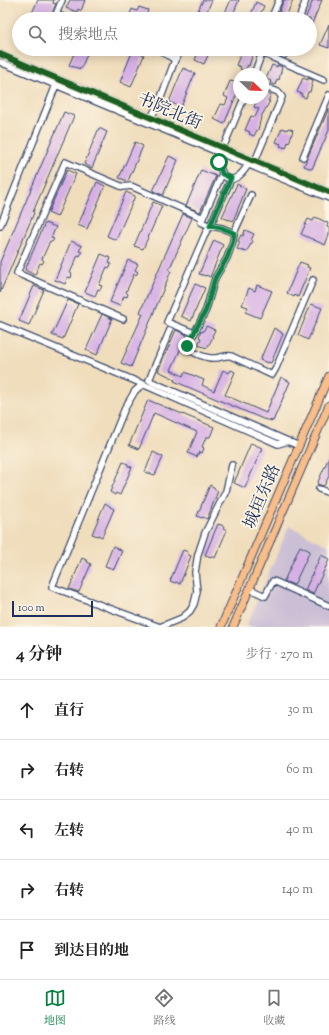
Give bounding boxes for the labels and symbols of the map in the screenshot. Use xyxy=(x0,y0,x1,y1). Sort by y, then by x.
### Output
north arrow xyxy=(233,68,269,104)
street label: 书院北街 xyxy=(133,88,205,136)
route start xyxy=(210,153,228,171)
route end xyxy=(178,337,196,355)
street label: 城垣东路 xyxy=(239,461,287,533)
scale bar xyxy=(12,599,93,618)

